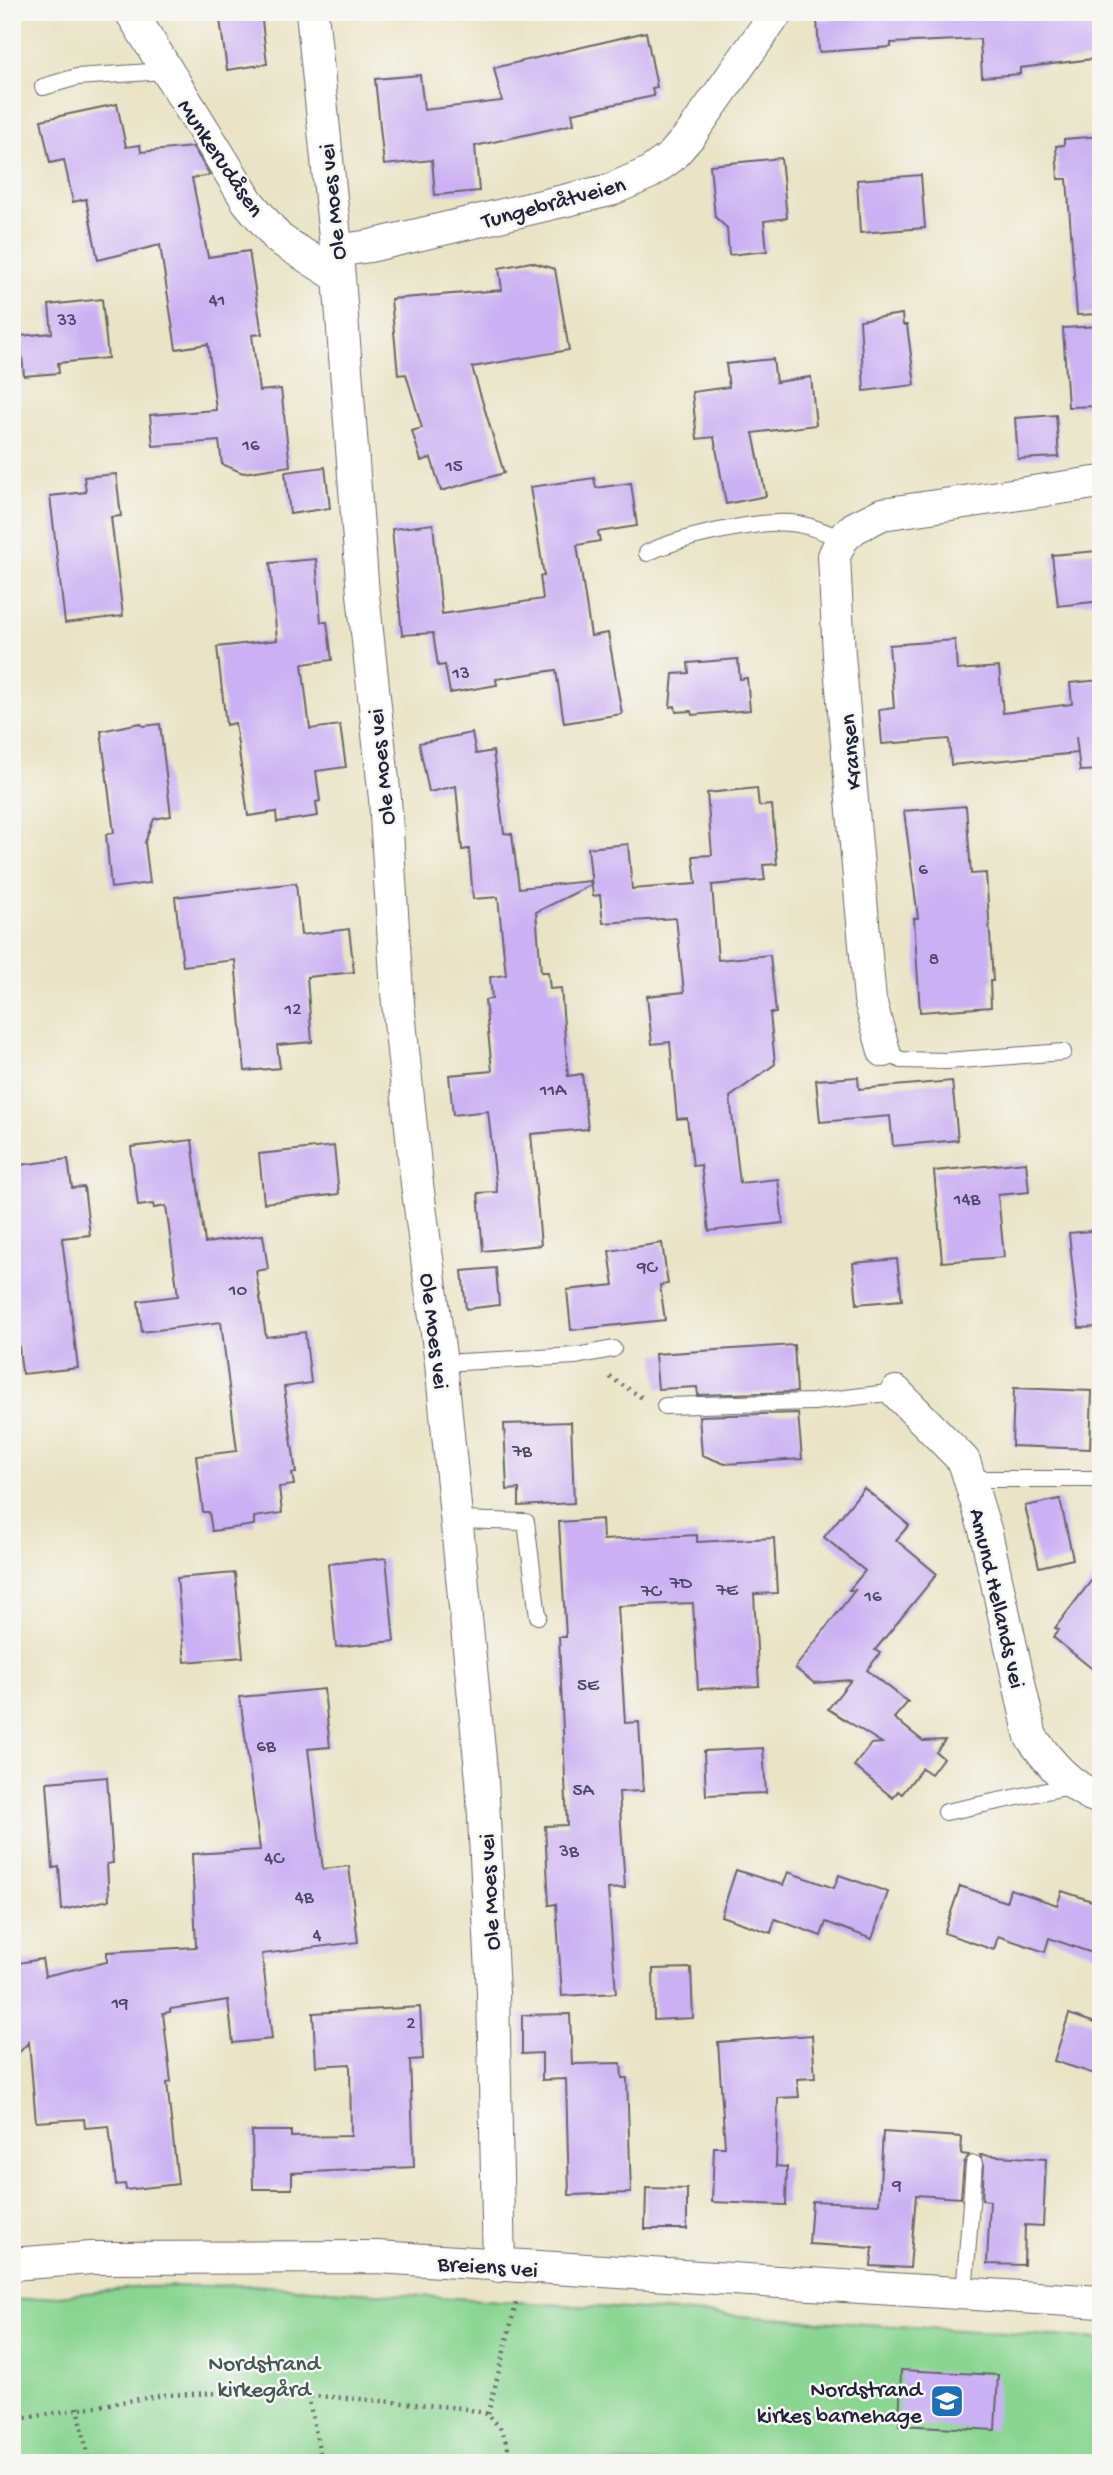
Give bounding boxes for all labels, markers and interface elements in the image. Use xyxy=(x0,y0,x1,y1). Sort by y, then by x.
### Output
street label: Munkerudåsen xyxy=(170,95,268,223)
street label: Ole Moes vei xyxy=(315,142,354,261)
street label: Tungebråtveien xyxy=(477,172,629,237)
house number: 41 xyxy=(209,290,225,313)
house number: 33 xyxy=(56,310,77,333)
house number: 16 xyxy=(241,435,260,458)
house number: 15 xyxy=(444,456,463,479)
house number: 13 xyxy=(451,663,470,686)
street label: Ole Moes vei xyxy=(364,707,403,826)
street label: Kransen xyxy=(836,713,869,791)
house number: 6 xyxy=(918,859,928,882)
house number: 8 xyxy=(929,949,939,972)
house number: 12 xyxy=(284,999,302,1022)
house number: 11A xyxy=(539,1080,568,1103)
house number: 14B xyxy=(953,1189,981,1212)
house number: 9C xyxy=(636,1257,659,1280)
street label: Ole Moes vei xyxy=(412,1272,453,1391)
house number: 10 xyxy=(228,1280,247,1303)
house number: 7B xyxy=(511,1441,533,1464)
street label: Amund Hellands vei xyxy=(962,1506,1029,1691)
house number: 7D xyxy=(669,1573,693,1596)
house number: 7E xyxy=(715,1580,739,1603)
house number: 7C xyxy=(640,1581,663,1604)
house number: 16 xyxy=(863,1586,882,1609)
house number: 5E xyxy=(577,1675,600,1698)
house number: 6B xyxy=(256,1736,277,1759)
house number: 5A xyxy=(572,1780,595,1803)
street label: Ole Moes vei xyxy=(475,1833,508,1951)
house number: 3B xyxy=(558,1841,580,1864)
house number: 4C xyxy=(264,1848,285,1871)
house number: 4B xyxy=(295,1887,315,1910)
house number: 4 xyxy=(313,1925,322,1948)
house number: 19 xyxy=(110,1993,129,2016)
house number: 2 xyxy=(406,2013,416,2036)
house number: 9 xyxy=(891,2175,902,2198)
street label: Breiens vei xyxy=(436,2251,539,2285)
park label: Nordstrand kirkegård xyxy=(208,2352,321,2405)
place label: Nordstrand kirkes barnehage xyxy=(757,2378,924,2431)
school or university icon: Nordstrand kirkes barnehage xyxy=(928,2382,966,2420)

